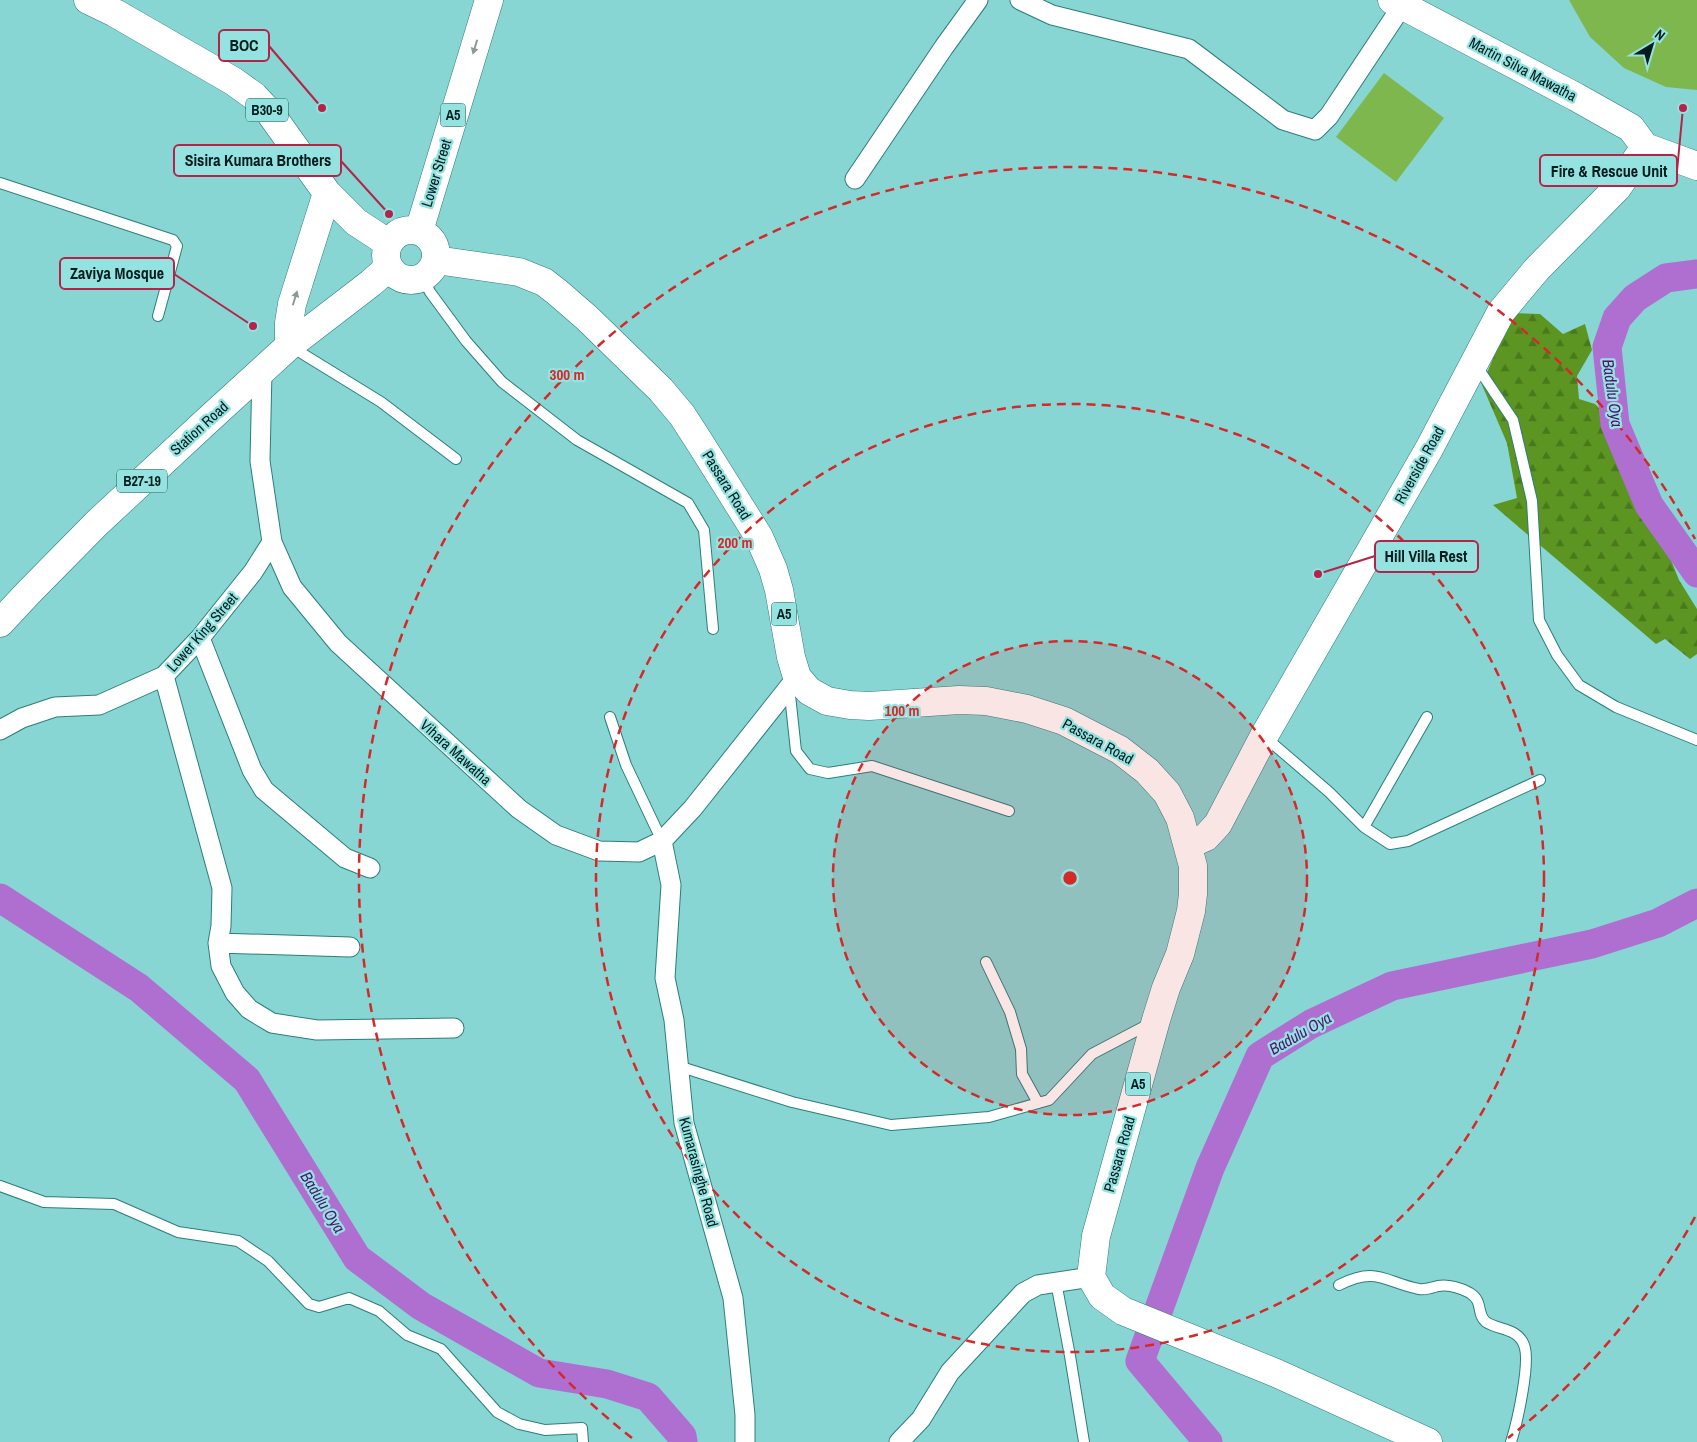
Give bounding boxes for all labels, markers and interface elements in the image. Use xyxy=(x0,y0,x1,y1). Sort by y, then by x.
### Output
north arrow xyxy=(1627,20,1677,70)
text: N xyxy=(1651,25,1669,44)
callout: BOC xyxy=(219,30,269,61)
street label: Martin Silva Mawatha xyxy=(1466,32,1581,106)
text: BOC xyxy=(229,34,259,56)
one-way arrow xyxy=(470,39,478,54)
road number: B30-9 xyxy=(246,98,288,122)
road number: A5 xyxy=(440,104,466,126)
street label: Lower Street xyxy=(416,136,456,209)
callout: Sisira Kumara Brothers xyxy=(174,145,341,176)
text: Sisira Kumara Brothers xyxy=(185,149,331,171)
callout: Fire & Rescue Unit xyxy=(1540,155,1677,186)
text: Fire & Rescue Unit xyxy=(1551,160,1668,182)
callout: Zaviya Mosque xyxy=(60,258,174,289)
text: Zaviya Mosque xyxy=(70,262,164,284)
one-way arrow xyxy=(291,290,299,305)
water label: Badulu Oya xyxy=(1597,358,1629,428)
text: 300 m xyxy=(550,364,584,385)
street label: Station Road xyxy=(165,396,233,460)
street label: Riverside Road xyxy=(1389,423,1449,507)
street label: Passara Road xyxy=(697,446,757,524)
road number: B27-19 xyxy=(117,470,167,492)
text: 200 m xyxy=(718,532,752,553)
callout: Hill Villa Rest xyxy=(1375,541,1478,572)
text: Hill Villa Rest xyxy=(1385,545,1468,567)
street label: Lower King Street xyxy=(162,588,243,676)
road number: A5 xyxy=(772,602,796,626)
text: 100 m xyxy=(885,700,919,721)
street label: Passara Road xyxy=(1059,713,1137,769)
street label: Vihara Mawatha xyxy=(416,714,496,790)
centre of rings xyxy=(1061,869,1079,887)
water label: Badulu Oya xyxy=(1265,1006,1335,1060)
road number: A5 xyxy=(1126,1072,1150,1096)
street label: Passara Road xyxy=(1098,1114,1140,1194)
street label: Kumarasinghe Road xyxy=(674,1115,724,1229)
water label: Badulu Oya xyxy=(296,1167,350,1237)

